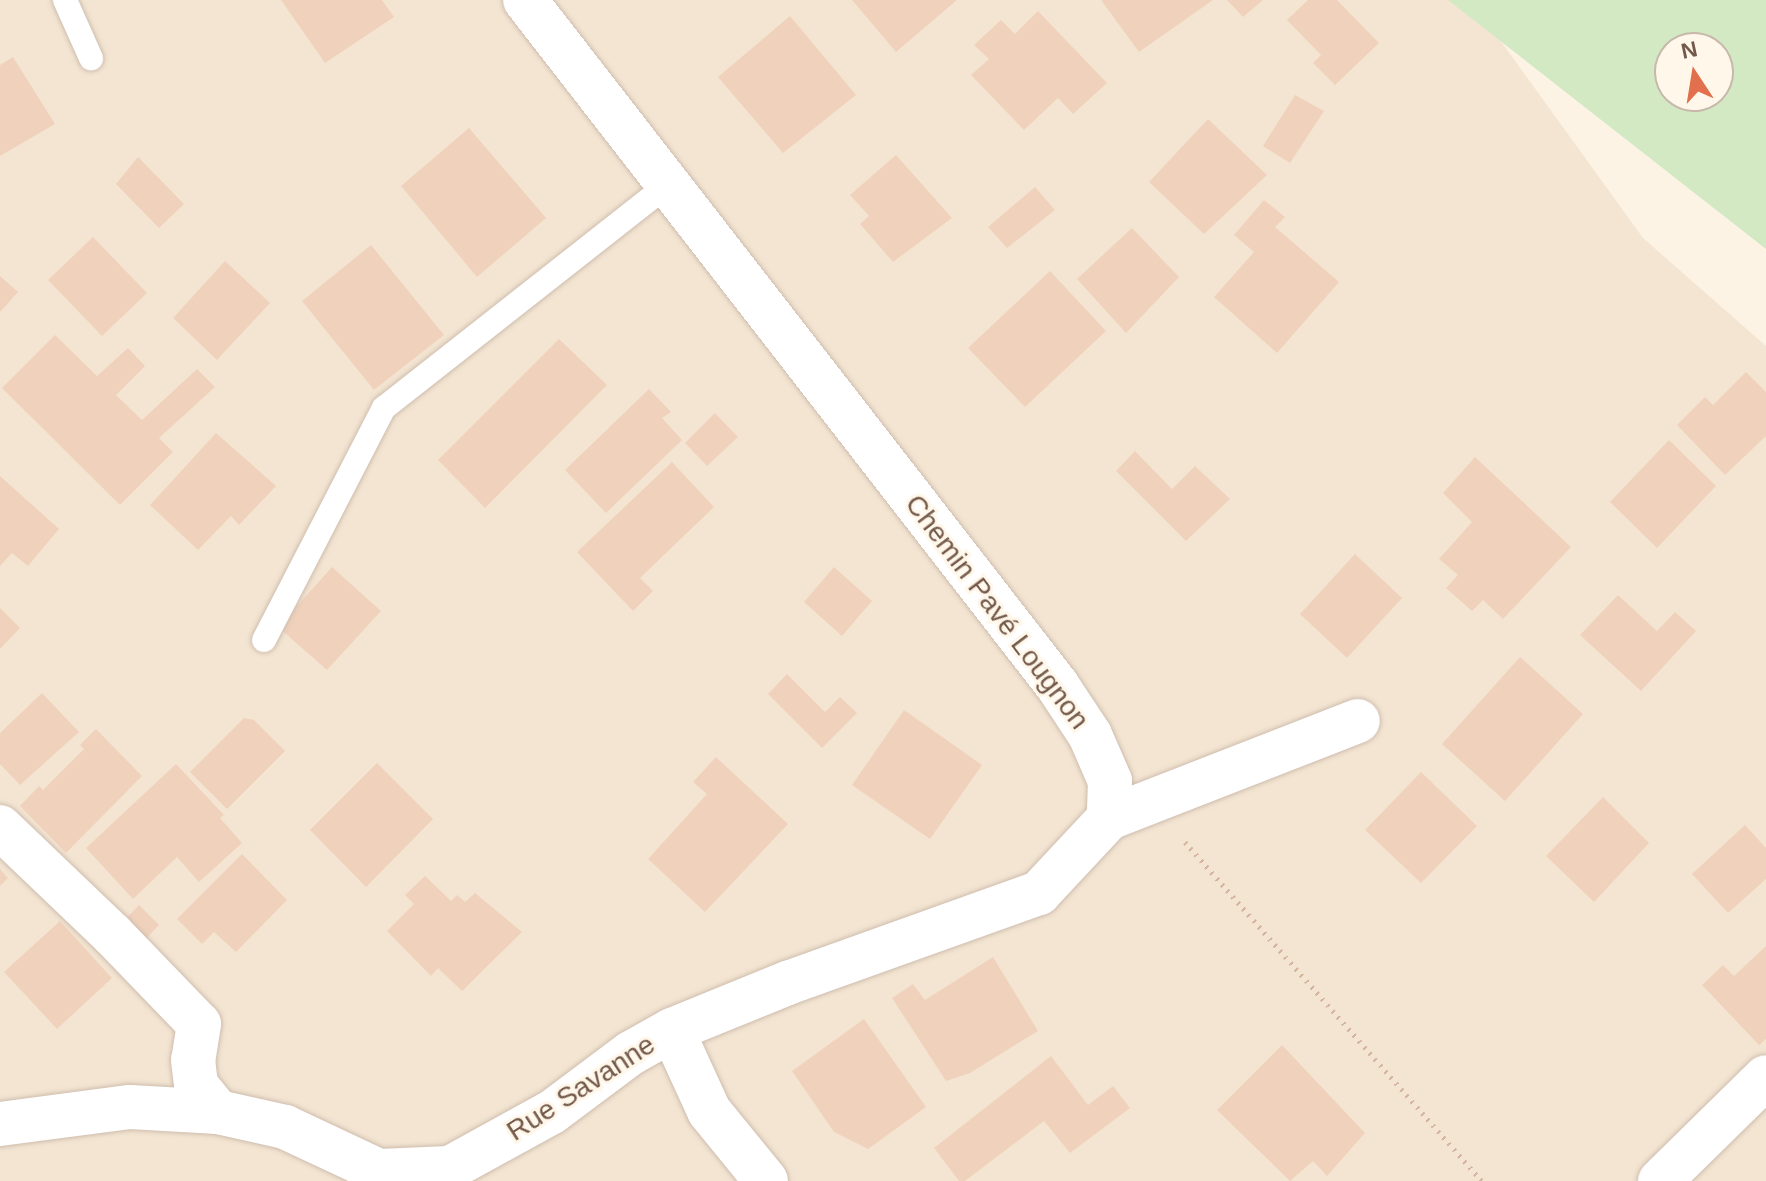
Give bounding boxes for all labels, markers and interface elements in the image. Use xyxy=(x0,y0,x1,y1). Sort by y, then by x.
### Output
north arrow xyxy=(1654,32,1734,112)
text: N xyxy=(1679,36,1700,64)
street label: Chemin Pavé Lougnon xyxy=(898,488,1096,736)
street label: Rue Savanne xyxy=(501,1028,661,1148)

